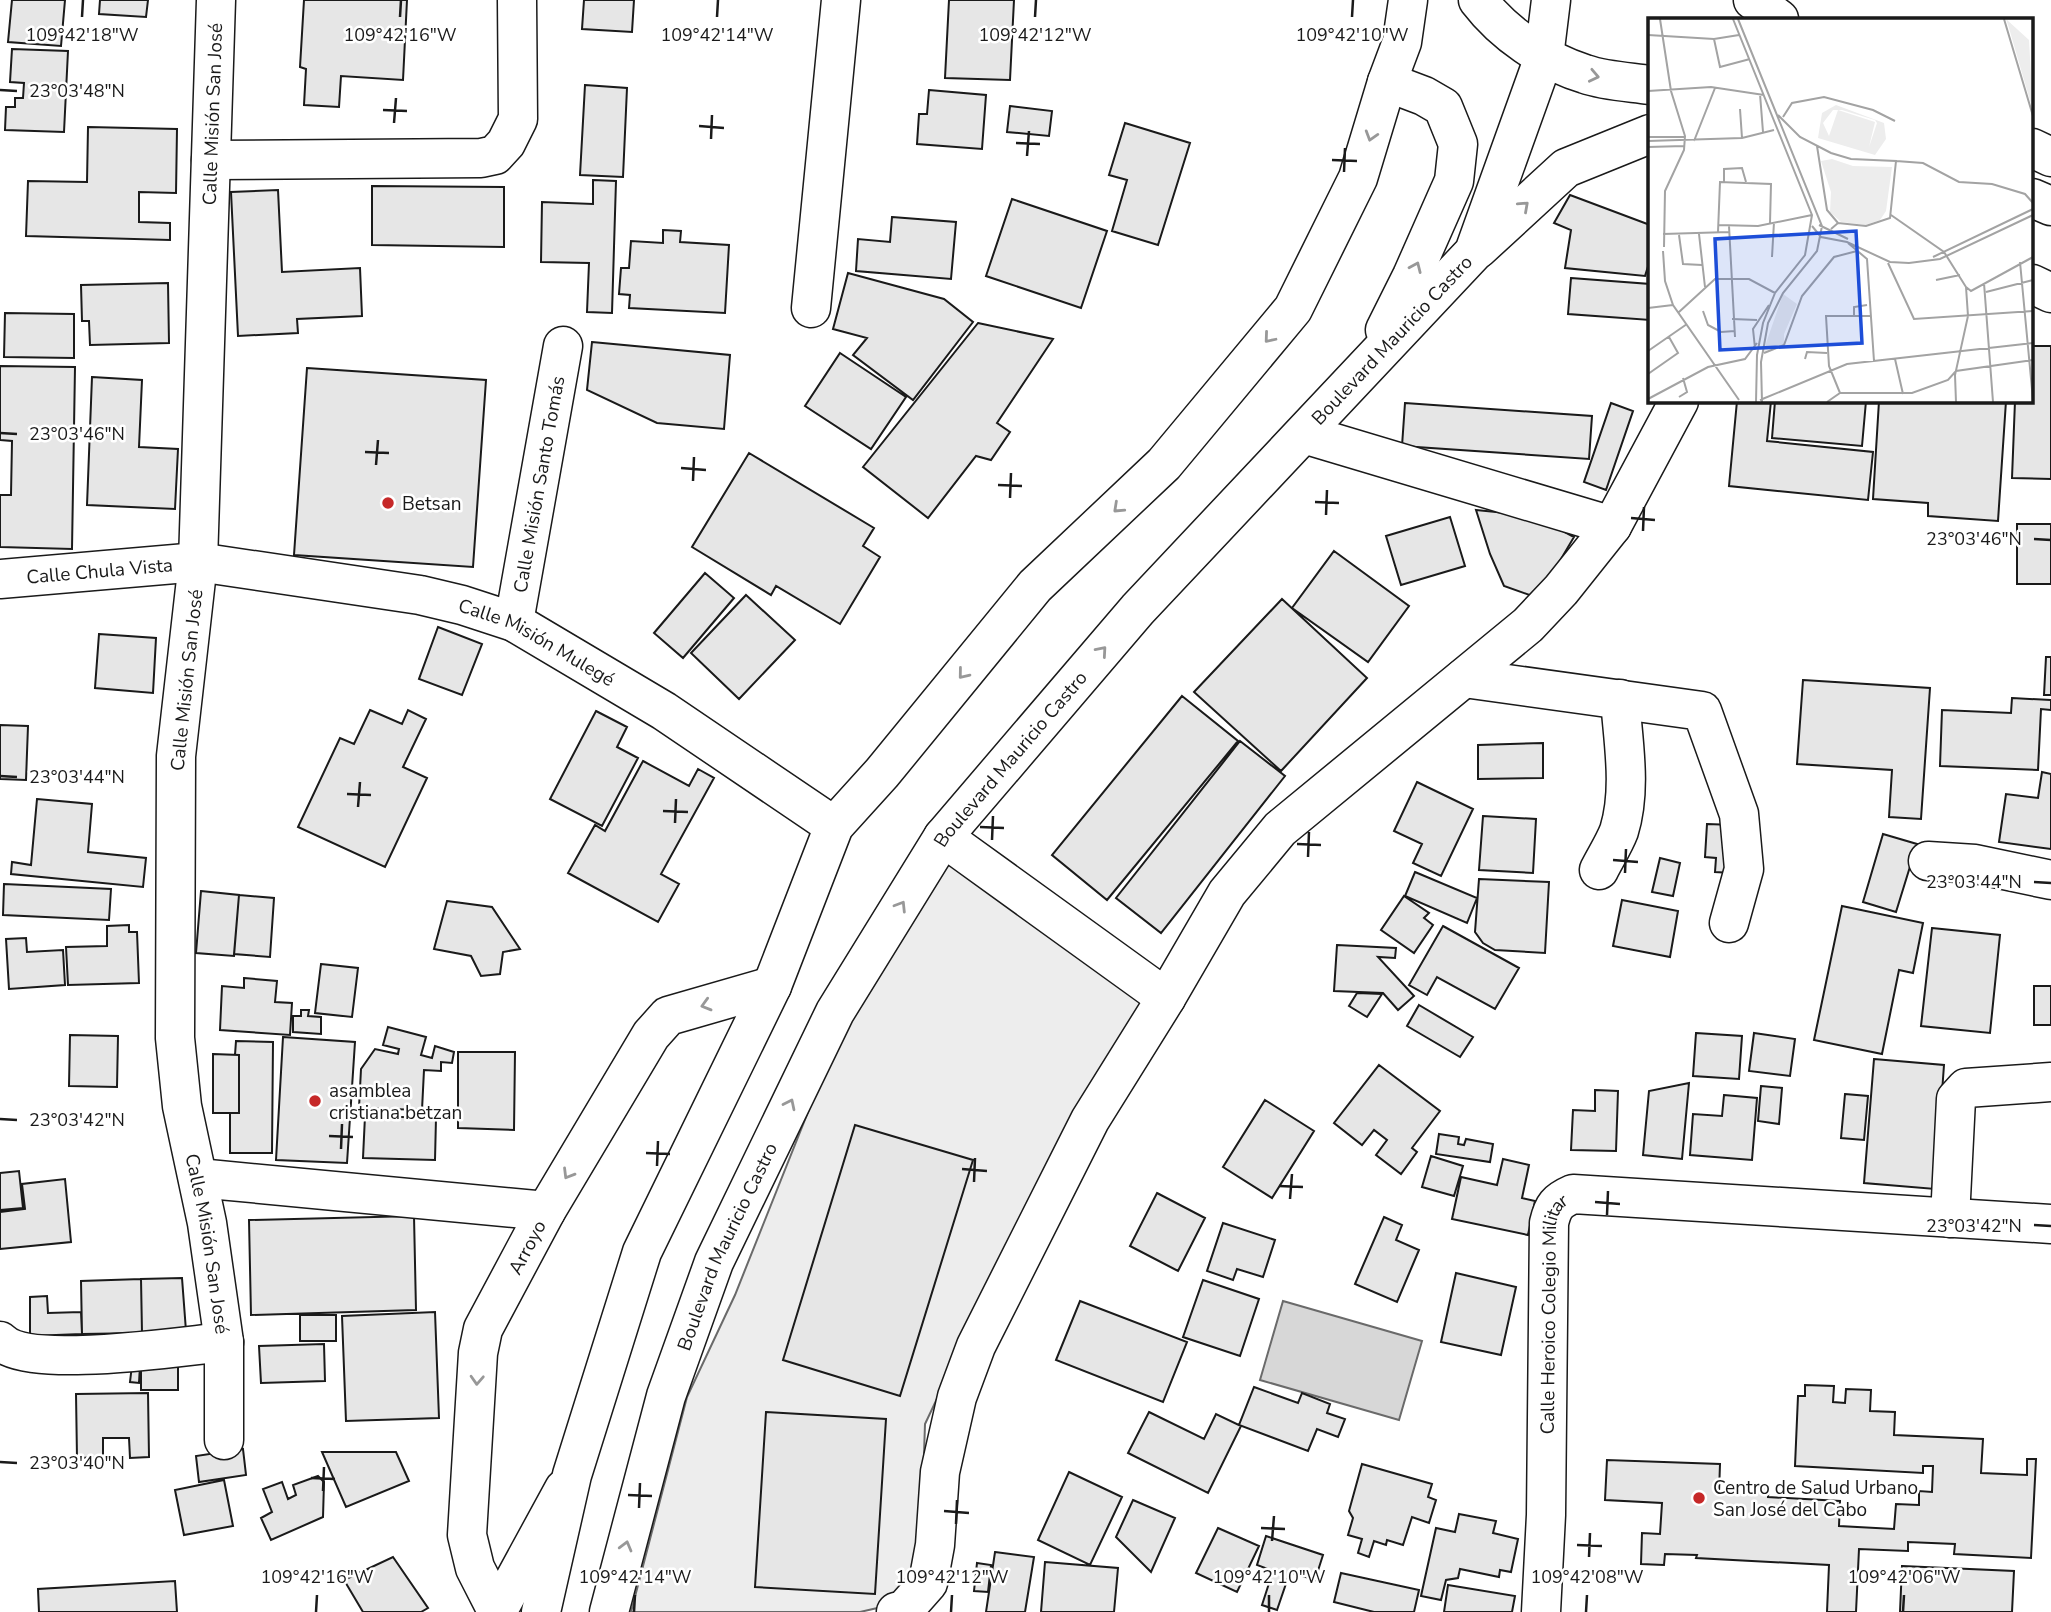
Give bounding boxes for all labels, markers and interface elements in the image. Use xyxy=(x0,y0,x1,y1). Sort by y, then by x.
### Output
inset map xyxy=(1648,18,2034,402)
street label: Calle Misión San José xyxy=(197,22,229,206)
text: 109°42'18"W xyxy=(25,23,139,47)
text: 109°42'16"W xyxy=(343,23,457,47)
text: 109°42'14"W xyxy=(660,23,774,47)
text: 109°42'12"W xyxy=(978,23,1092,47)
text: 109°42'10"W xyxy=(1295,23,1409,47)
one-way arrow xyxy=(1588,67,1600,82)
text: 23°03'48"N xyxy=(29,79,125,103)
one-way arrow xyxy=(1364,130,1379,142)
one-way arrow xyxy=(1516,202,1529,215)
street label: Boulevard Mauricio Castro xyxy=(1306,250,1479,431)
one-way arrow xyxy=(1408,262,1422,275)
one-way arrow xyxy=(1265,329,1277,342)
street label: Calle Misión Santo Tomás xyxy=(507,374,571,595)
text: 23°03'46"N xyxy=(29,422,125,446)
place label: Betsan xyxy=(402,491,462,517)
marker: Betsan xyxy=(380,495,396,511)
one-way arrow xyxy=(1113,499,1126,512)
text: 23°03'46"N xyxy=(1926,527,2022,551)
street label: Calle Chula Vista xyxy=(25,552,174,591)
street label: Calle Misión San José xyxy=(165,588,209,772)
street label: Calle Misión Mulegé xyxy=(455,593,619,693)
one-way arrow xyxy=(1094,646,1106,659)
one-way arrow xyxy=(959,665,971,678)
street label: Boulevard Mauricio Castro xyxy=(928,666,1093,852)
text: 23°03'44"N xyxy=(29,765,125,789)
text: 23°03'44"N xyxy=(1926,870,2022,894)
one-way arrow xyxy=(892,900,905,913)
one-way arrow xyxy=(700,996,712,1011)
place label: asamblea cristiana betzan xyxy=(329,1078,462,1126)
marker: asamblea cristiana betzan xyxy=(307,1093,323,1109)
one-way arrow xyxy=(782,1099,796,1111)
text: 23°03'42"N xyxy=(29,1108,125,1132)
street label: Boulevard Mauricio Castro xyxy=(671,1138,784,1354)
street label: Calle Misión San José xyxy=(179,1151,235,1336)
one-way arrow xyxy=(563,1167,576,1180)
street label: Calle Heroico Colegio Militar xyxy=(1535,1188,1573,1435)
text: 23°03'42"N xyxy=(1926,1214,2022,1238)
street label: Arroyo xyxy=(503,1216,553,1279)
one-way arrow xyxy=(469,1374,484,1385)
text: 23°03'40"N xyxy=(29,1451,125,1475)
place label: Centro de Salud Urbano San José del Cabo xyxy=(1713,1475,1918,1523)
marker: Centro de Salud Urbano San José del Cabo xyxy=(1691,1490,1707,1506)
one-way arrow xyxy=(618,1540,632,1552)
text: 109°42'16"W xyxy=(260,1565,374,1589)
text: 109°42'14"W xyxy=(578,1565,692,1589)
text: 109°42'12"W xyxy=(895,1565,1009,1589)
text: 109°42'10"W xyxy=(1212,1565,1326,1589)
text: 109°42'08"W xyxy=(1530,1565,1644,1589)
text: 109°42'06"W xyxy=(1847,1565,1961,1589)

